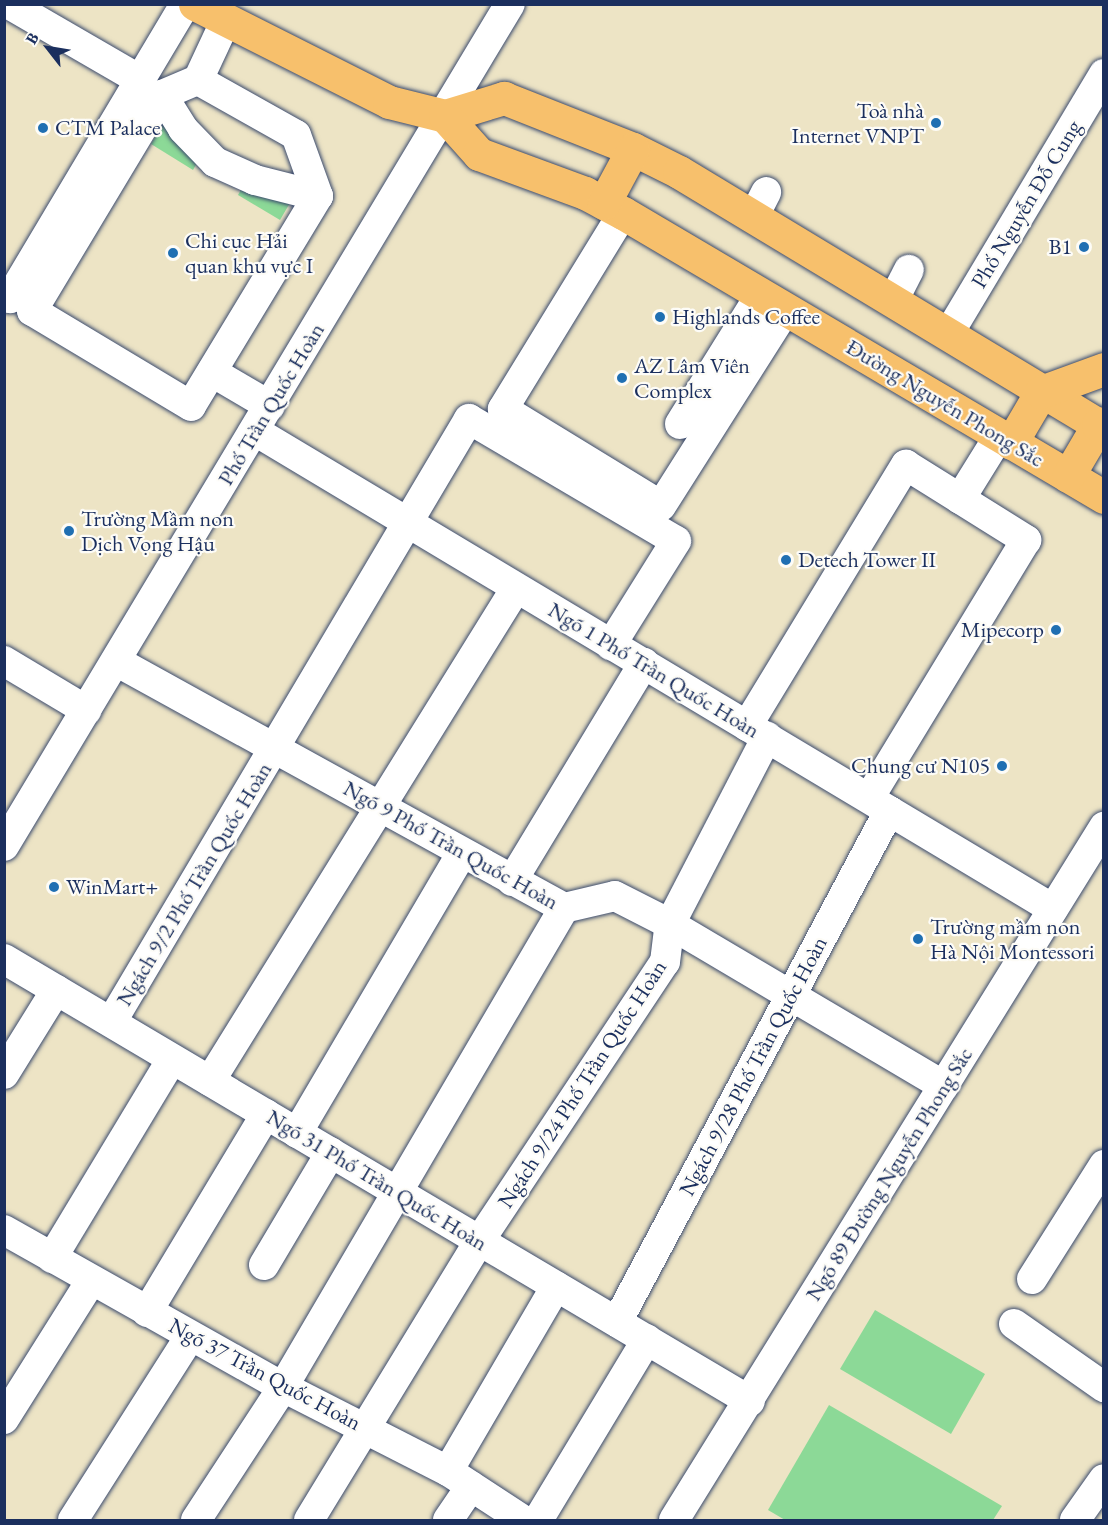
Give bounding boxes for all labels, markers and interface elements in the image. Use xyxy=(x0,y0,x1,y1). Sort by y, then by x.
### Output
north arrow xyxy=(18,18,78,78)
text: B xyxy=(21,29,44,48)
place label: Toà nhà Internet VNPT xyxy=(791,97,924,148)
place label: CTM Palace xyxy=(55,115,161,141)
street label: Phố Nguyễn Đỗ Cung xyxy=(965,115,1087,293)
marker: Toà nhà Internet VNPT xyxy=(929,116,943,130)
marker: CTM Palace xyxy=(36,121,50,135)
place label: Chi cục Hải quan khu vực I xyxy=(185,227,313,278)
place label: B1 xyxy=(1049,234,1072,260)
marker: B1 xyxy=(1077,240,1091,254)
marker: Chi cục Hải quan khu vực I xyxy=(166,246,180,260)
place label: Highlands Coffee xyxy=(672,304,820,330)
marker: Highlands Coffee xyxy=(653,310,667,324)
street label: Phố Trần Quốc Hoàn xyxy=(212,318,330,490)
street label: Đường Nguyễn Phong Sắc xyxy=(841,334,1049,472)
place label: AZ Lâm Viên Complex xyxy=(634,352,750,404)
marker: AZ Lâm Viên Complex xyxy=(615,371,629,385)
place label: Trường Mầm non Dịch Vọng Hậu xyxy=(81,505,234,556)
marker: Trường Mầm non Dịch Vọng Hậu xyxy=(62,524,76,538)
place label: Detech Tower II xyxy=(798,547,936,573)
marker: Detech Tower II xyxy=(779,553,793,567)
street label: Ngõ 1 Phố Trần Quốc Hoàn xyxy=(543,596,765,744)
place label: Mipecorp xyxy=(961,617,1044,643)
marker: Mipecorp xyxy=(1049,623,1063,637)
place label: Chung cư N105 xyxy=(851,753,990,779)
street label: Ngách 9/2 Phố Trần Quốc Hoàn xyxy=(111,757,277,1011)
marker: Chung cư N105 xyxy=(995,759,1009,773)
street label: Ngõ 9 Phố Trần Quốc Hoàn xyxy=(339,775,563,915)
place label: WinMart+ xyxy=(66,874,158,900)
marker: WinMart+ xyxy=(47,880,61,894)
place label: Trường mầm non Hà Nội Montessori xyxy=(930,913,1094,964)
street label: Ngách 9/28 Phố Trần Quốc Hoàn xyxy=(673,932,833,1200)
marker: Trường mầm non Hà Nội Montessori xyxy=(911,932,925,946)
street label: Ngách 9/24 Phố Trần Quốc Hoàn xyxy=(492,955,672,1213)
street label: Ngõ 89 Đường Nguyễn Phong Sắc xyxy=(800,1042,978,1306)
street label: Ngõ 31 Phố Trần Quốc Hoàn xyxy=(262,1104,492,1256)
street label: Ngõ 37 Trần Quốc Hoàn xyxy=(164,1312,366,1436)

